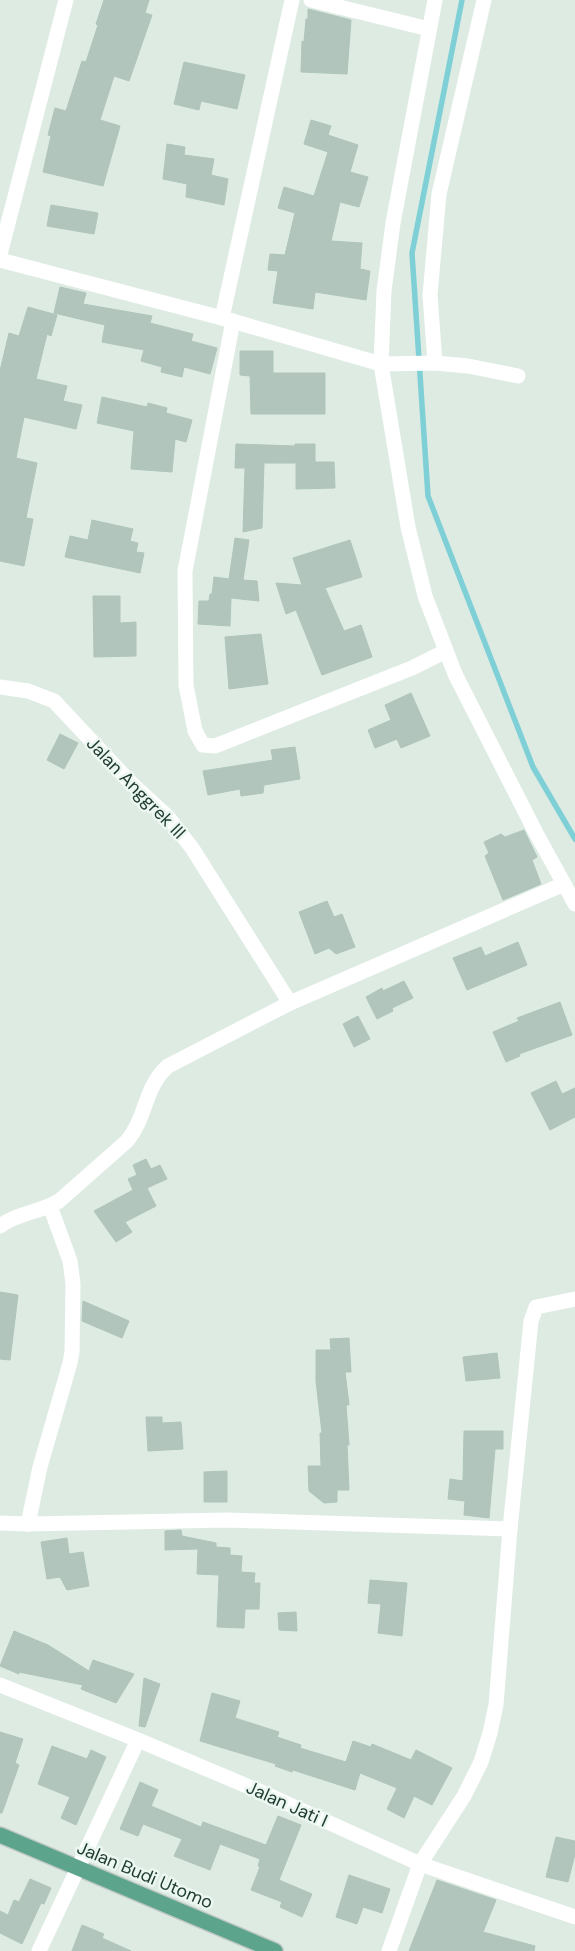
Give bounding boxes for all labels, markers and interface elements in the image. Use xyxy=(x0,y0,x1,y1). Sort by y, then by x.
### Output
street label: Jalan Anggrek III xyxy=(81,732,191,844)
street label: Jalan Jati I xyxy=(243,1775,331,1833)
street label: Jalan Budi Utomo xyxy=(73,1836,217,1914)

